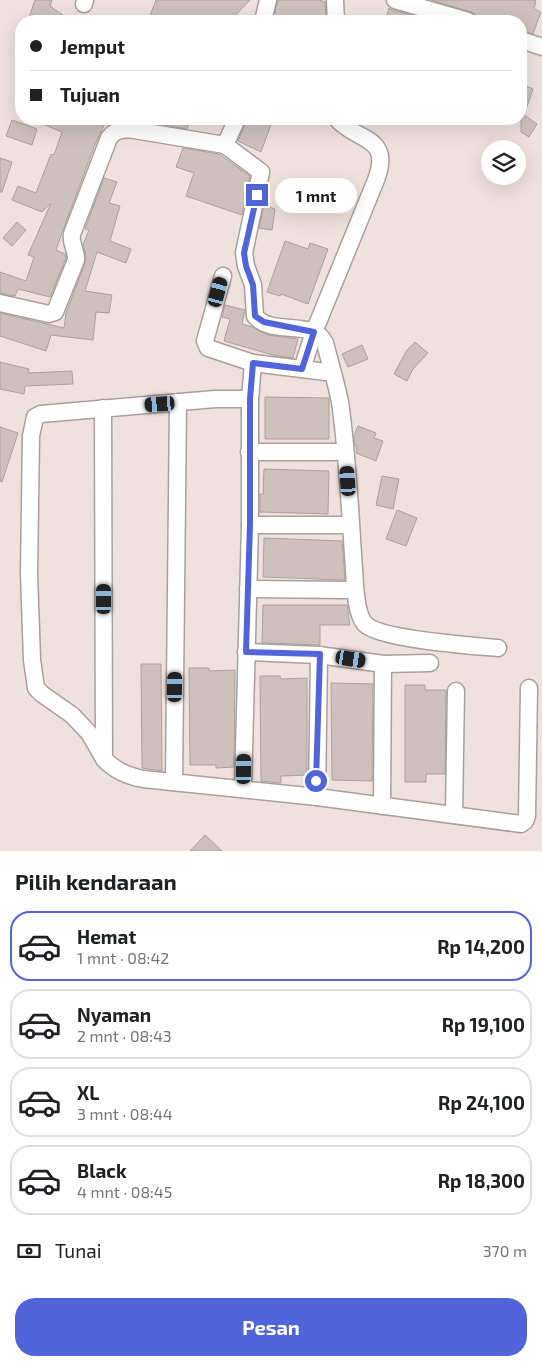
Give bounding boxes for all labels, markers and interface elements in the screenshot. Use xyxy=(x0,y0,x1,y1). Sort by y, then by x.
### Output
text: Jemput xyxy=(60,35,125,58)
text: Tujuan xyxy=(60,83,120,106)
map controls xyxy=(481,140,526,185)
button: layers xyxy=(481,140,526,185)
callout: 1 mnt xyxy=(274,178,357,212)
route end xyxy=(246,184,268,206)
text: 1 mnt xyxy=(296,186,336,205)
car xyxy=(206,276,229,308)
car xyxy=(144,395,175,413)
car xyxy=(339,466,356,496)
car xyxy=(96,584,111,614)
car xyxy=(335,649,366,669)
car xyxy=(167,672,182,702)
car xyxy=(236,754,251,784)
route start xyxy=(305,770,327,792)
text: Pilih kendaraan xyxy=(15,868,177,894)
icon: car xyxy=(17,924,62,969)
text: Hemat xyxy=(77,925,136,948)
text: Rp 14,200 xyxy=(437,935,525,958)
text: 1 mnt · 08:42 xyxy=(77,948,169,967)
icon: car xyxy=(17,1002,62,1047)
text: Nyaman xyxy=(77,1003,151,1026)
text: Rp 19,100 xyxy=(442,1013,525,1036)
text: 2 mnt · 08:43 xyxy=(77,1026,172,1045)
icon: car xyxy=(17,1080,62,1125)
text: XL xyxy=(77,1081,99,1104)
text: Rp 24,100 xyxy=(438,1091,525,1114)
text: 3 mnt · 08:44 xyxy=(77,1104,173,1123)
icon: car xyxy=(17,1158,62,1203)
text: Black xyxy=(77,1159,127,1182)
text: Rp 18,300 xyxy=(438,1169,525,1192)
text: 4 mnt · 08:45 xyxy=(77,1182,172,1201)
icon: cash xyxy=(15,1237,43,1265)
text: Tunai xyxy=(55,1239,101,1262)
text: 370 m xyxy=(483,1241,527,1260)
button: Pesan xyxy=(15,1298,527,1356)

